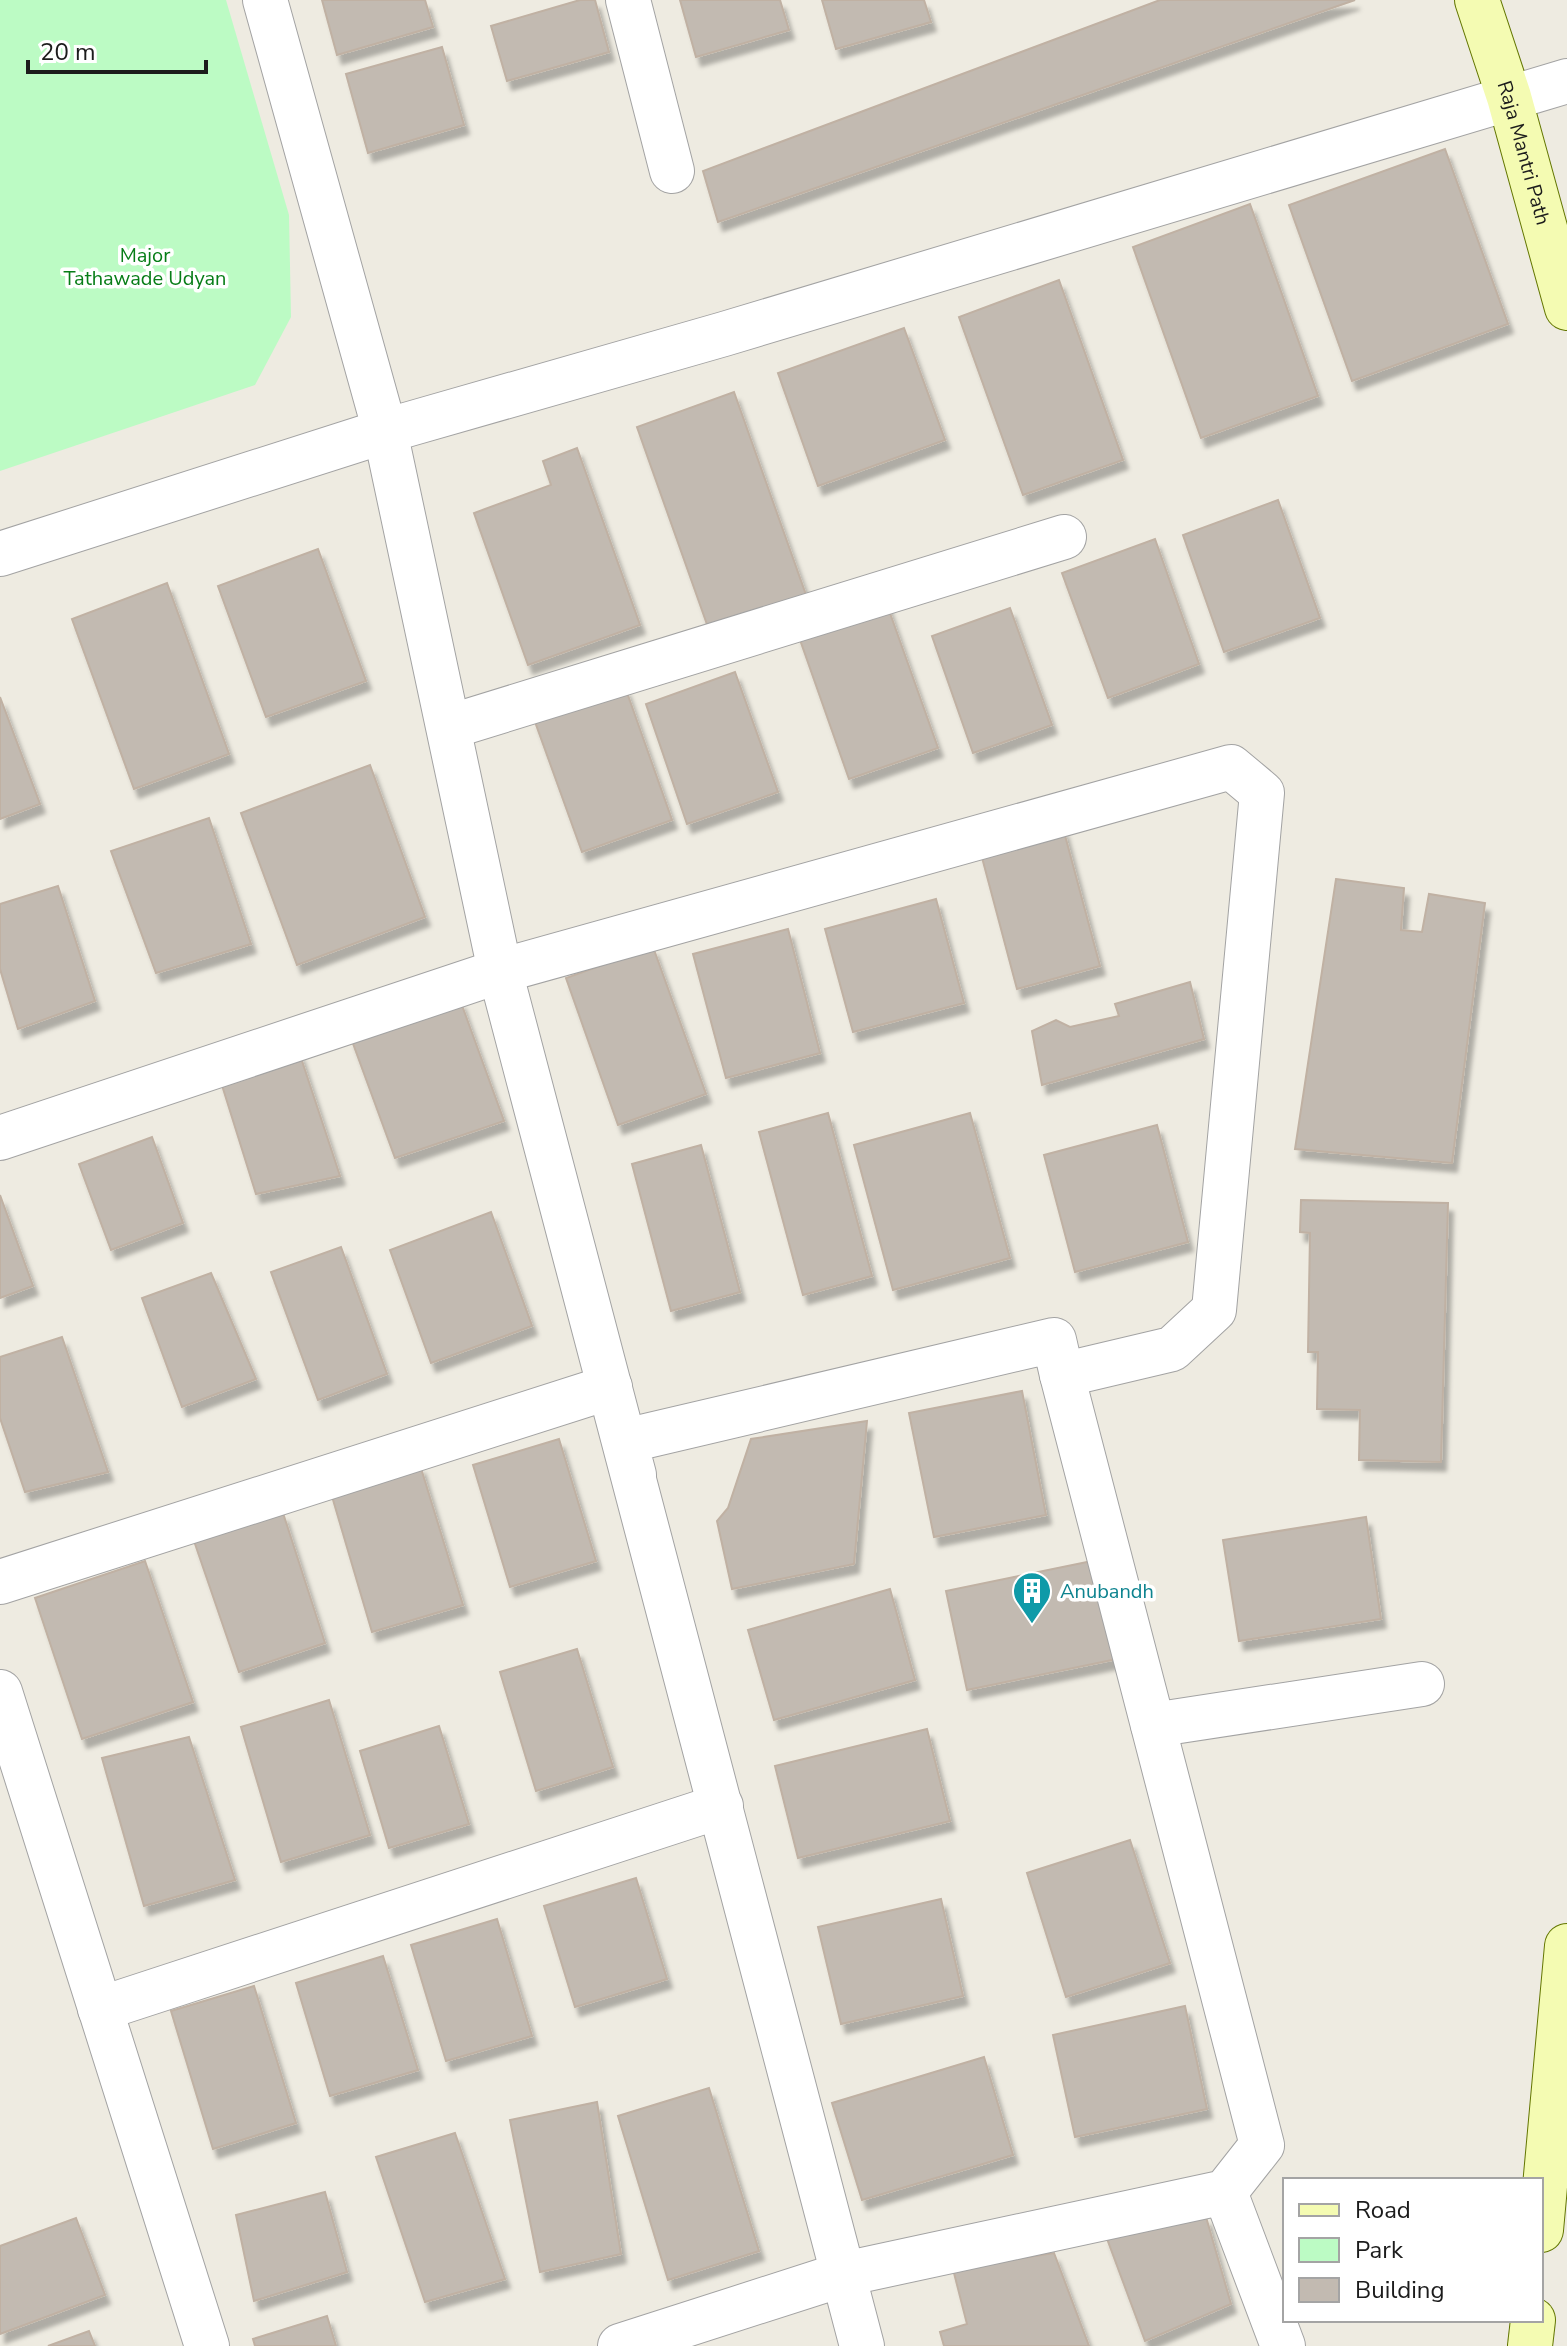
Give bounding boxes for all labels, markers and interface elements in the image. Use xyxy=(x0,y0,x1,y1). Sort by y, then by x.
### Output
scale bar xyxy=(28,24,206,74)
text: 20 m xyxy=(40,36,96,68)
street label: Raja Mantri Path xyxy=(1491,77,1557,228)
park label: Major Tathawade Udyan xyxy=(64,242,226,292)
building icon: Anubandh xyxy=(1011,1570,1053,1625)
place label: Anubandh xyxy=(1060,1578,1154,1605)
legend xyxy=(1283,2178,1543,2322)
text: Road xyxy=(1355,2194,1411,2226)
text: Park xyxy=(1355,2234,1404,2266)
text: Building xyxy=(1355,2274,1445,2306)

